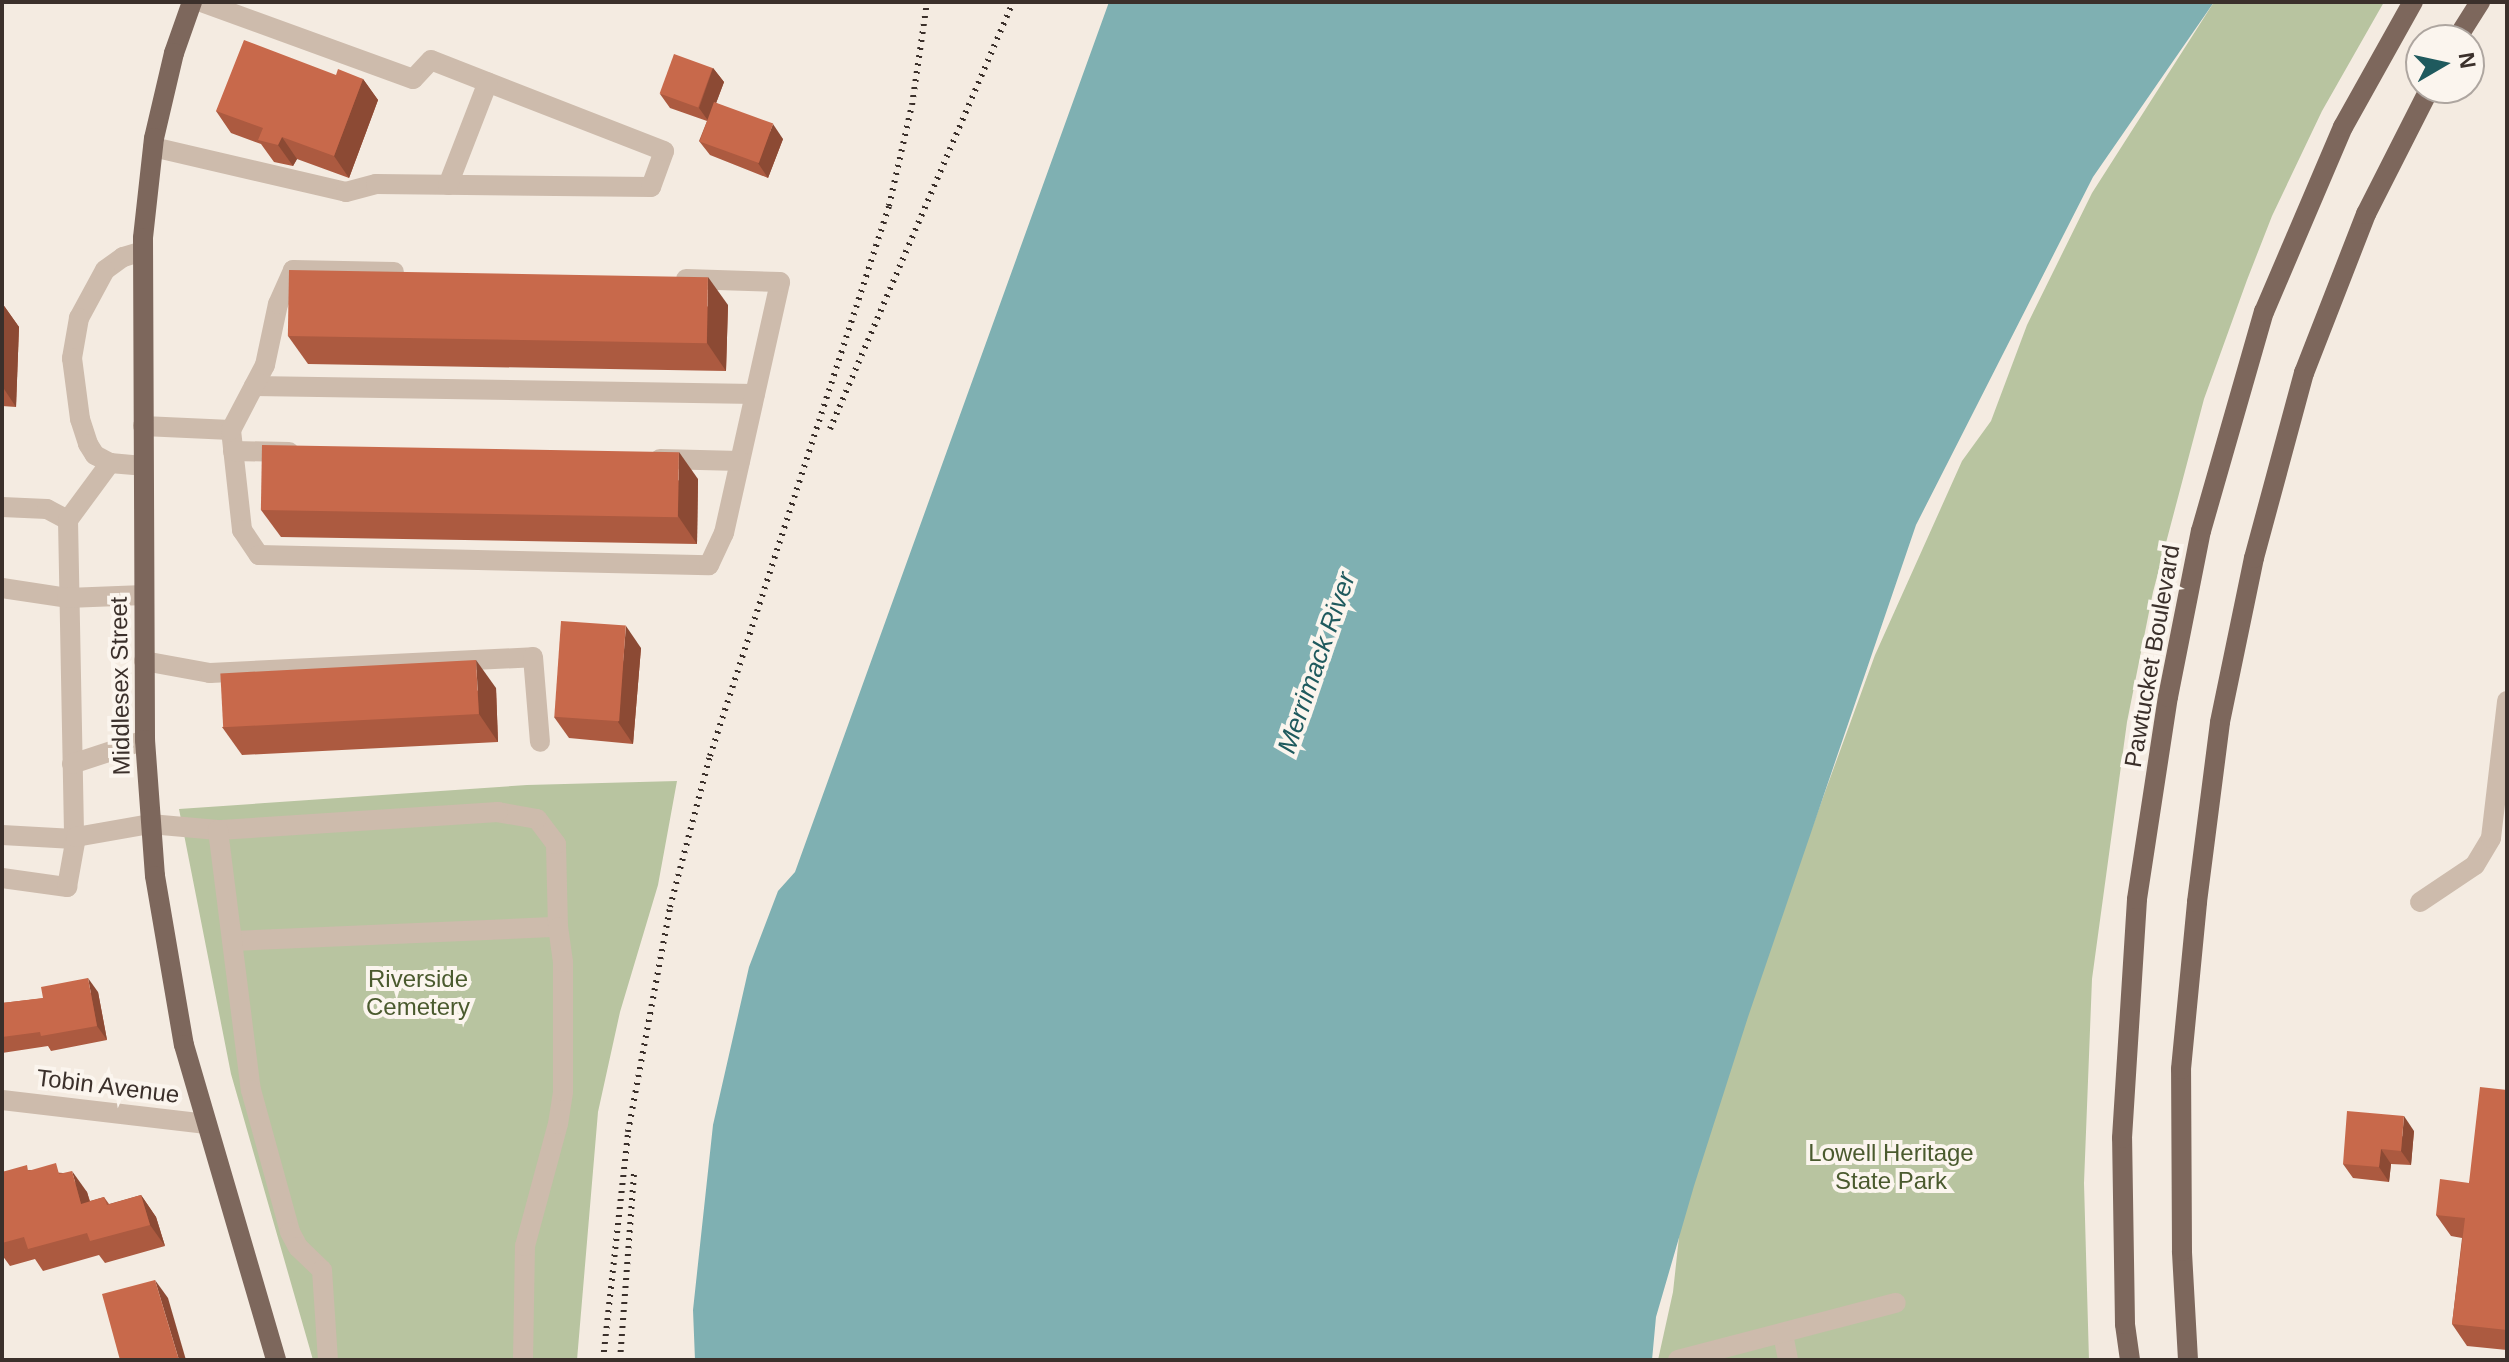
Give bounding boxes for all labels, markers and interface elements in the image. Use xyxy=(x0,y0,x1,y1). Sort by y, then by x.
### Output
north arrow xyxy=(2405,24,2485,104)
text: N xyxy=(2454,51,2481,70)
street label: Pawtucket Boulevard xyxy=(2118,542,2186,770)
water label: Merrimack River xyxy=(1271,568,1363,758)
street label: Middlesex Street xyxy=(104,596,136,776)
park label: Riverside Cemetery xyxy=(366,965,470,1021)
street label: Tobin Avenue xyxy=(34,1063,182,1109)
park label: Lowell Heritage State Park xyxy=(1808,1139,1974,1195)

